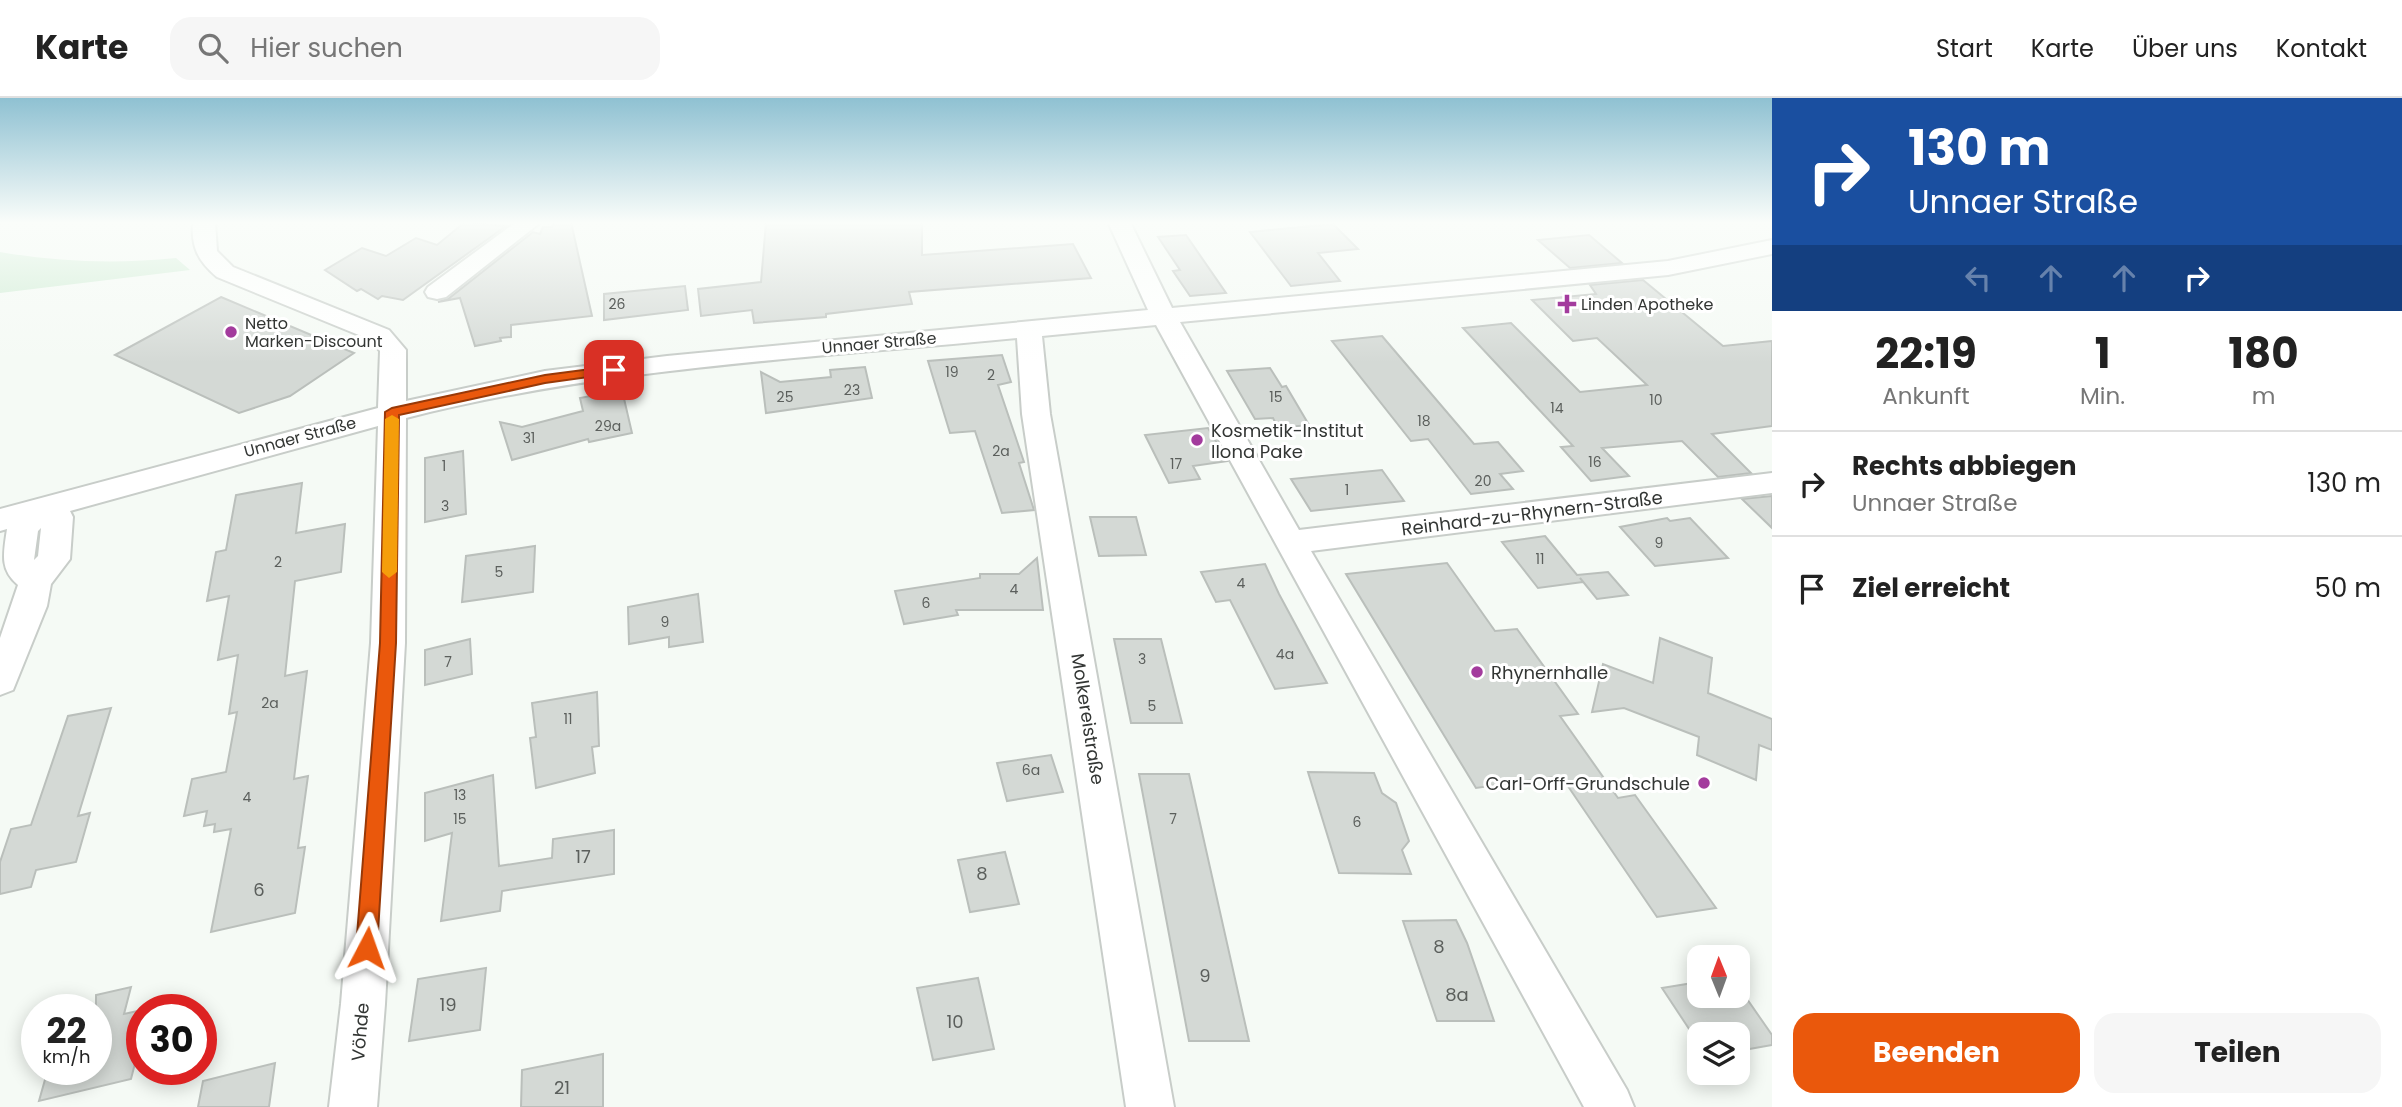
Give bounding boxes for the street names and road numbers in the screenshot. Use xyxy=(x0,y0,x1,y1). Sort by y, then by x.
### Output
street label: Unnaer Straße xyxy=(821,327,937,359)
street label: Unnaer Straße xyxy=(241,411,359,463)
street label: Reinhard-zu-Rhynern-Straße xyxy=(1400,485,1664,541)
street label: Molkereistraße xyxy=(1065,652,1111,786)
street label: Vöhde xyxy=(345,1002,375,1062)

